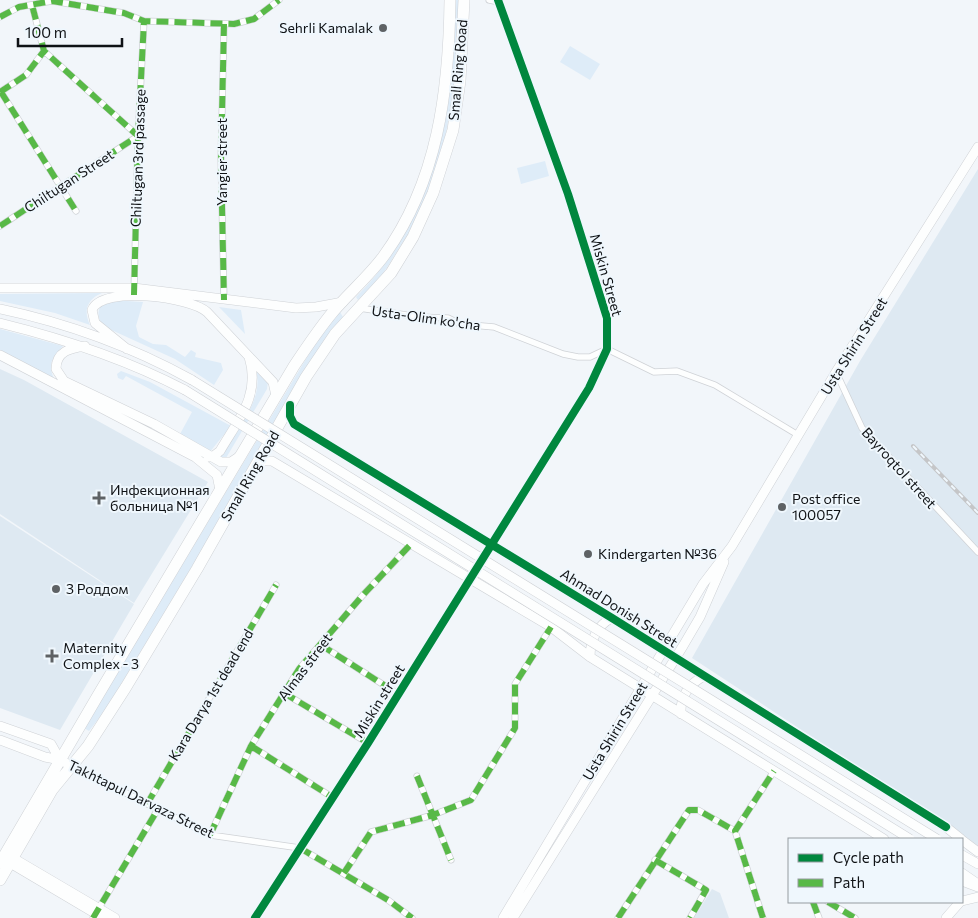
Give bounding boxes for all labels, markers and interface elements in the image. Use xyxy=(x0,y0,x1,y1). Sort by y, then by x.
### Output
scale bar xyxy=(18,15,121,47)
place label: Sehrli Kamalak xyxy=(279,19,373,36)
street label: Small Ring Road xyxy=(445,19,470,121)
marker: Sehrli Kamalak xyxy=(377,22,389,34)
text: 100 m xyxy=(25,23,67,41)
street label: Chiltugan 3rd passage xyxy=(127,89,148,227)
street label: Yangier street xyxy=(213,118,230,206)
street label: Chiltugan Street xyxy=(21,145,117,216)
street label: Miskin Street xyxy=(587,232,626,318)
street label: Usta Shirin Street xyxy=(817,294,890,398)
street label: Usta-Olim ko'cha xyxy=(371,301,482,334)
street label: Bayroqtol street xyxy=(858,424,940,512)
street label: Small Ring Road xyxy=(217,428,282,524)
place label: Инфекционная больница №1 xyxy=(110,481,210,514)
place label: Post office 100057 xyxy=(792,490,860,523)
marker: Инфекционная больница №1 xyxy=(92,491,106,505)
marker: Post office 100057 xyxy=(776,501,788,513)
place label: Kindergarten №36 xyxy=(598,545,717,562)
marker: Kindergarten №36 xyxy=(582,548,594,560)
street label: Ahmad Donish Street xyxy=(558,565,681,651)
place label: 3 Роддом xyxy=(66,580,128,597)
marker: 3 Роддом xyxy=(50,583,62,595)
street label: Kаra Darya 1st dead end xyxy=(165,626,257,764)
street label: Almas street xyxy=(274,630,336,704)
place label: Maternity Complex - 3 xyxy=(63,639,139,672)
marker: Maternity Complex - 3 xyxy=(45,649,59,663)
street label: Miskin street xyxy=(349,661,408,740)
street label: Usta Shirin Street xyxy=(579,678,651,783)
street label: Takhtapul Darvaza Street xyxy=(65,756,217,841)
legend xyxy=(788,838,963,903)
text: Cycle path xyxy=(833,848,904,866)
text: Path xyxy=(833,873,865,891)

